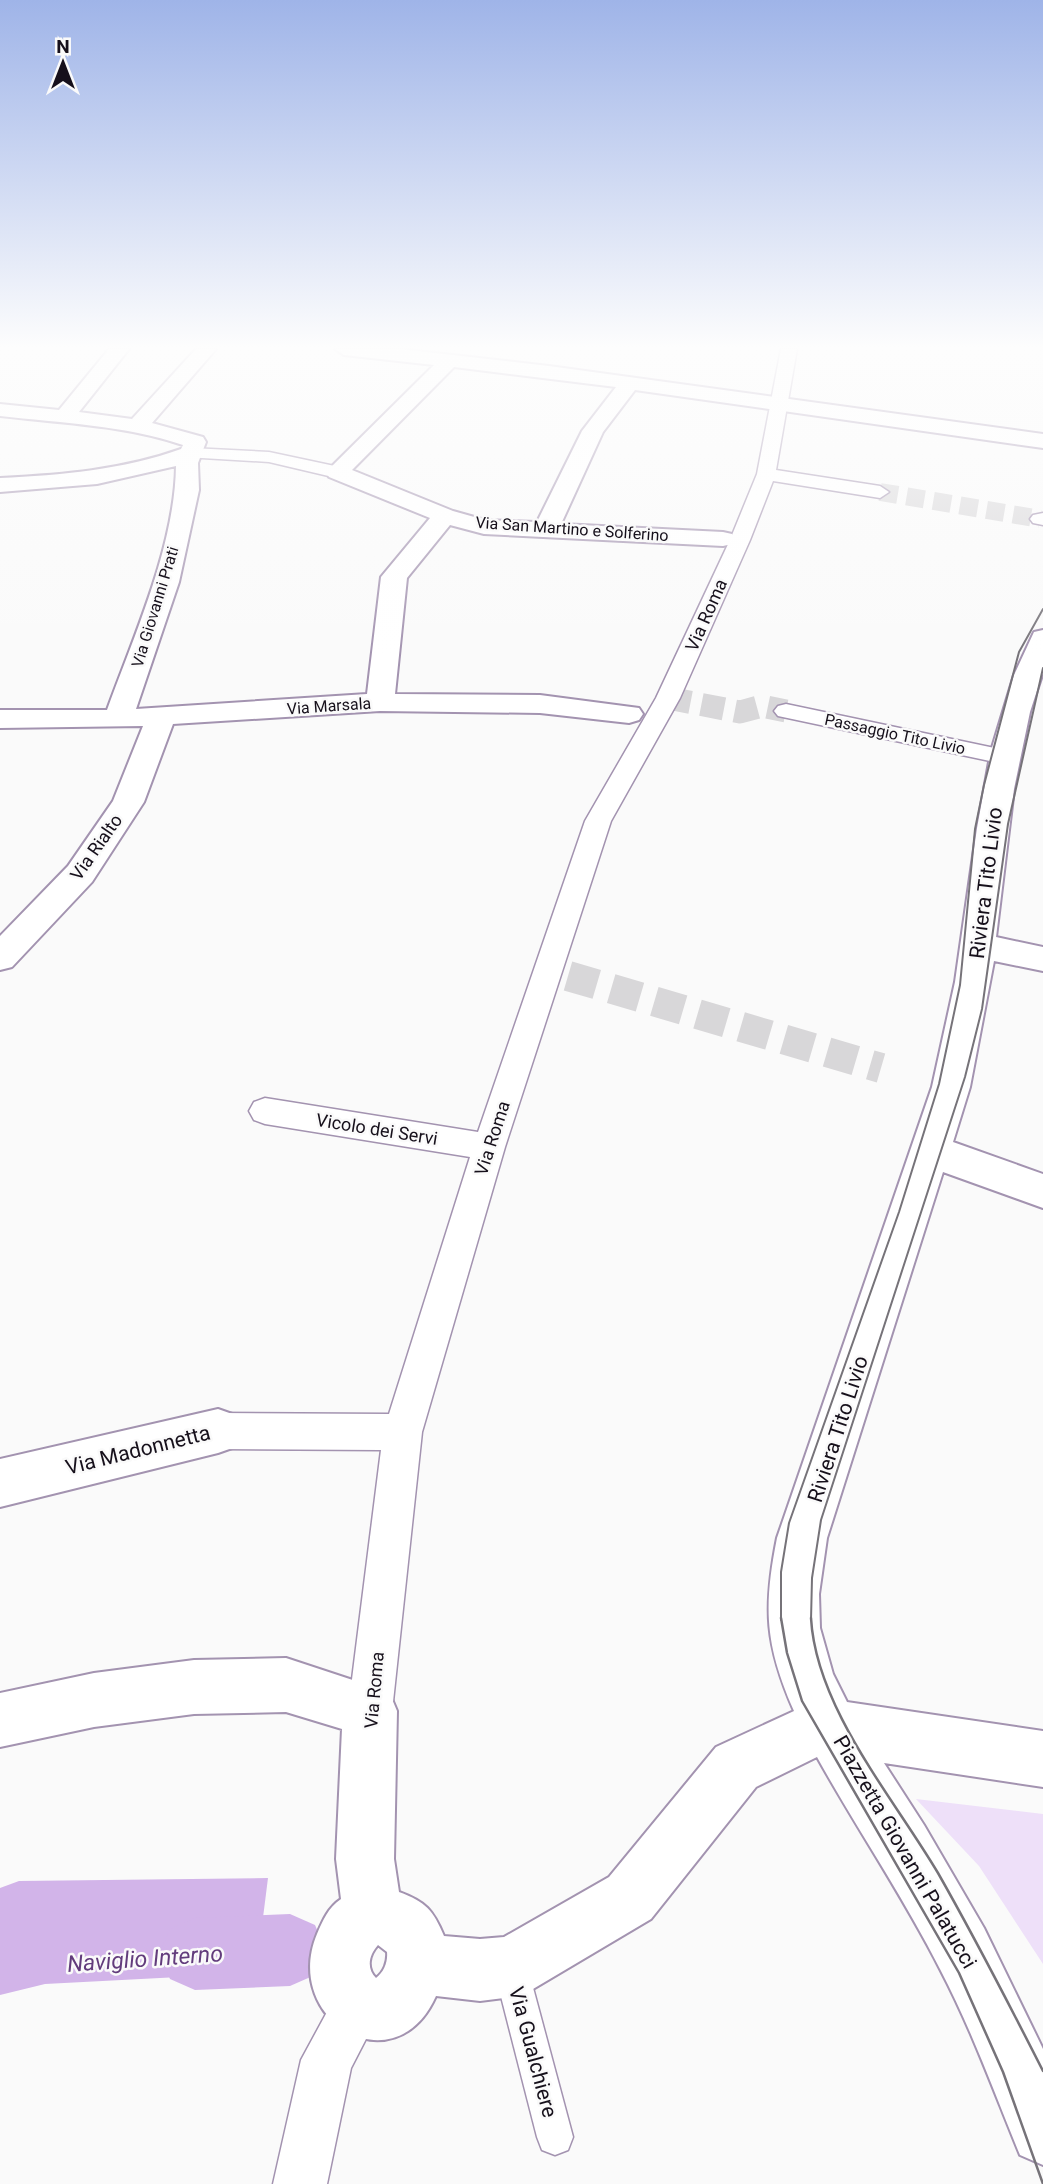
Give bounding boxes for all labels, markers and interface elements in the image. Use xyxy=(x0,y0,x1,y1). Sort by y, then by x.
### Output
north arrow xyxy=(28,28,98,98)
text: N xyxy=(56,35,70,58)
street label: Via San Martino e Solferino xyxy=(475,513,669,545)
street label: Via Giovanni Prati xyxy=(128,544,182,670)
street label: Via Roma xyxy=(681,576,731,654)
street label: Via Marsala xyxy=(286,694,372,718)
street label: Passaggio Tito Livio xyxy=(823,710,967,758)
street label: Riviera Tito Livio xyxy=(965,806,1007,960)
street label: Via Rialto xyxy=(66,810,126,884)
street label: Via Roma xyxy=(470,1098,514,1178)
street label: Vicolo dei Servi xyxy=(315,1109,439,1149)
street label: Riviera Tito Livio xyxy=(803,1353,873,1505)
street label: Via Madonnetta xyxy=(63,1420,213,1480)
street label: Via Roma xyxy=(360,1651,388,1729)
street label: Piazzetta Giovanni Palatucci xyxy=(828,1731,982,1973)
water label: Naviglio Interno xyxy=(66,1940,224,1978)
street label: Via Gualchiere xyxy=(504,1984,562,2120)

